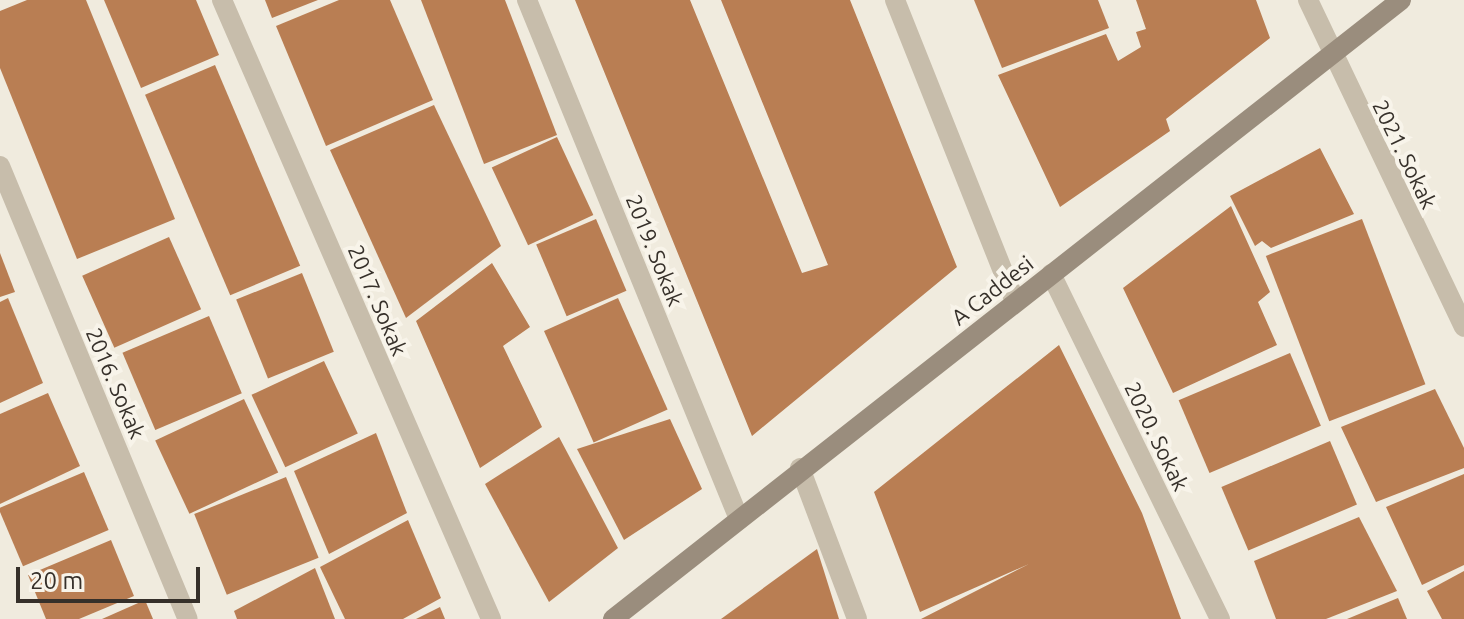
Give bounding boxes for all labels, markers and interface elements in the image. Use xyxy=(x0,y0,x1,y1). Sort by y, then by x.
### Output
street label: 2021. Sokak xyxy=(1367,95,1443,213)
street label: 2019. Sokak xyxy=(621,190,689,310)
street label: 2017. Sokak xyxy=(343,241,413,359)
street label: A Caddesi xyxy=(946,250,1038,330)
street label: 2016. Sokak xyxy=(81,324,151,442)
street label: 2020. Sokak xyxy=(1119,377,1195,495)
scale bar xyxy=(20,551,204,601)
text: 20 m xyxy=(30,567,83,594)

